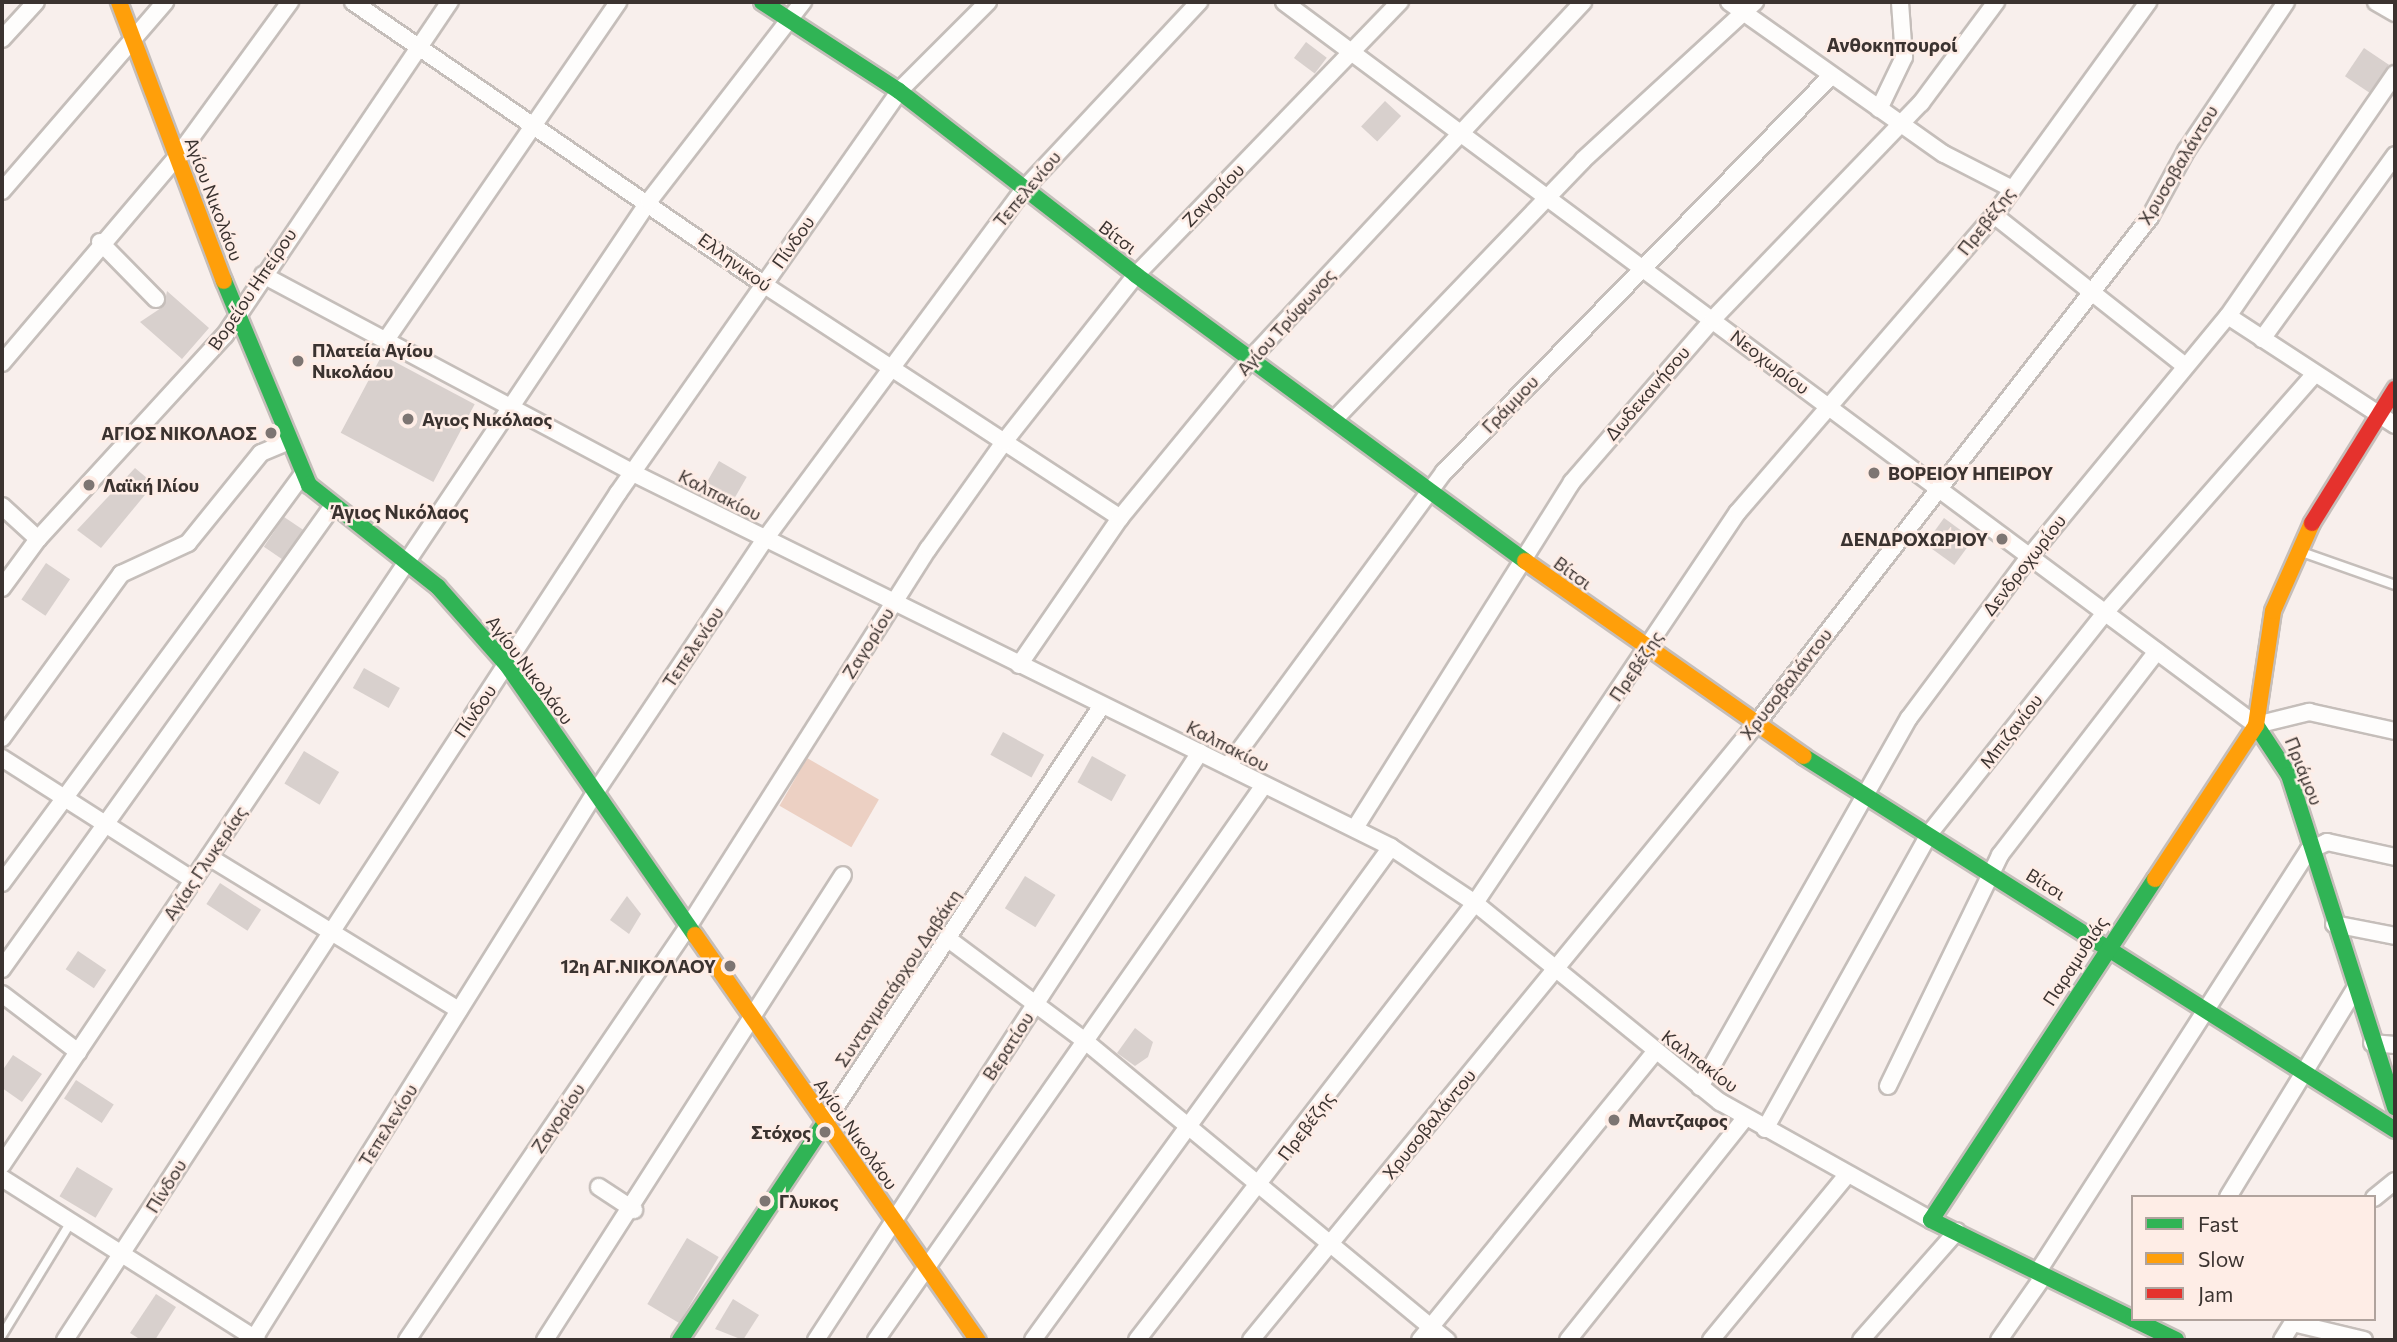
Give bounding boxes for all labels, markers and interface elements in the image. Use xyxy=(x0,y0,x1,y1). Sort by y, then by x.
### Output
district label: Ανθοκηπουροί xyxy=(1827,34,1957,56)
street label: Χρυσοβαλάντου xyxy=(2134,101,2222,229)
street label: Αγίου Νικολάου xyxy=(181,134,247,264)
street label: Τεπελενίου xyxy=(989,146,1065,232)
street label: Ζαγορίου xyxy=(1178,159,1248,231)
street label: Πρεβέζης xyxy=(1953,183,2019,259)
street label: Πίνδου xyxy=(767,212,819,272)
street label: Βίτσι xyxy=(1095,216,1141,258)
street label: Βορείου Ηπείρου xyxy=(203,224,301,354)
street label: Ελληνικού xyxy=(694,228,776,296)
street label: Αγίου Τρύφωνος xyxy=(1232,264,1340,380)
street label: Νεοχωρίου xyxy=(1726,325,1814,399)
place label: Πλατεία Αγίου Νικολάου xyxy=(312,340,433,382)
street label: Δωδεκανήσου xyxy=(1600,341,1694,445)
marker: Πλατεία Αγίου Νικολάου xyxy=(290,353,306,369)
street label: Γράμμου xyxy=(1477,371,1543,437)
place label: Αγιος Νικόλαος xyxy=(422,408,552,430)
marker: Αγιος Νικόλαος xyxy=(400,411,416,427)
place label: ΑΓΙΟΣ ΝΙΚΟΛΑΟΣ xyxy=(101,422,257,444)
marker: ΑΓΙΟΣ ΝΙΚΟΛΑΟΣ xyxy=(263,425,279,441)
place label: ΒΟΡΕΙΟΥ ΗΠΕΙΡΟΥ xyxy=(1888,462,2053,484)
street label: Καλπακίου xyxy=(675,465,765,525)
marker: ΒΟΡΕΙΟΥ ΗΠΕΙΡΟΥ xyxy=(1866,465,1882,481)
place label: Λαϊκή Ιλίου xyxy=(103,474,199,496)
marker: Λαϊκή Ιλίου xyxy=(81,477,97,493)
district label: Άγιος Νικόλαος xyxy=(331,501,469,523)
street label: Δενδροχωρίου xyxy=(1978,510,2070,620)
place label: ΔΕΝΔΡΟΧΩΡΙΟΥ xyxy=(1840,528,1988,550)
marker: ΔΕΝΔΡΟΧΩΡΙΟΥ xyxy=(1994,531,2010,547)
street label: Βίτσι xyxy=(1550,552,1596,594)
street label: Τεπελενίου xyxy=(658,602,728,692)
street label: Ζαγορίου xyxy=(838,604,898,682)
street label: Αγίου Νικολάου xyxy=(482,611,578,729)
street label: Χρυσοβαλάντου xyxy=(1736,624,1836,744)
street label: Πρεβέζης xyxy=(1605,627,1667,705)
street label: Πίνδου xyxy=(450,680,500,742)
street label: Μπιζανίου xyxy=(1975,689,2047,773)
street label: Καλπακίου xyxy=(1183,716,1273,776)
street label: Πριάμου xyxy=(2281,734,2327,808)
street label: Αγίας Γλυκερίας xyxy=(159,802,251,924)
street label: Βίτσι xyxy=(2022,864,2070,904)
street label: Συνταγματάρχου Δαβάκη xyxy=(830,885,966,1071)
street label: Παραμυθιάς xyxy=(2038,912,2112,1010)
place label: 12η ΑΓ.ΝΙΚΟΛΑΟΥ xyxy=(561,955,716,977)
marker: 12η ΑΓ.ΝΙΚΟΛΑΟΥ xyxy=(722,958,738,974)
street label: Βερατίου xyxy=(978,1008,1038,1084)
street label: Καλπακίου xyxy=(1658,1025,1742,1097)
street label: Χρυσοβαλάντου xyxy=(1378,1065,1480,1183)
street label: Αγίου Νικολάου xyxy=(810,1074,902,1194)
street label: Ζαγορίου xyxy=(527,1079,589,1157)
street label: Τεπελενίου xyxy=(354,1080,422,1170)
street label: Πρεβέζης xyxy=(1273,1087,1339,1165)
place label: Μαντζαφος xyxy=(1628,1109,1728,1131)
marker: Μαντζαφος xyxy=(1606,1112,1622,1128)
place label: Στόχος xyxy=(751,1121,811,1143)
marker: Στόχος xyxy=(817,1124,833,1140)
street label: Πίνδου xyxy=(141,1155,191,1217)
place label: Γλυκος xyxy=(779,1190,839,1212)
marker: Γλυκος xyxy=(757,1193,773,1209)
legend xyxy=(2131,1195,2376,1321)
text: Fast xyxy=(2198,1211,2239,1236)
text: Slow xyxy=(2198,1246,2245,1271)
text: Jam xyxy=(2198,1281,2233,1306)

